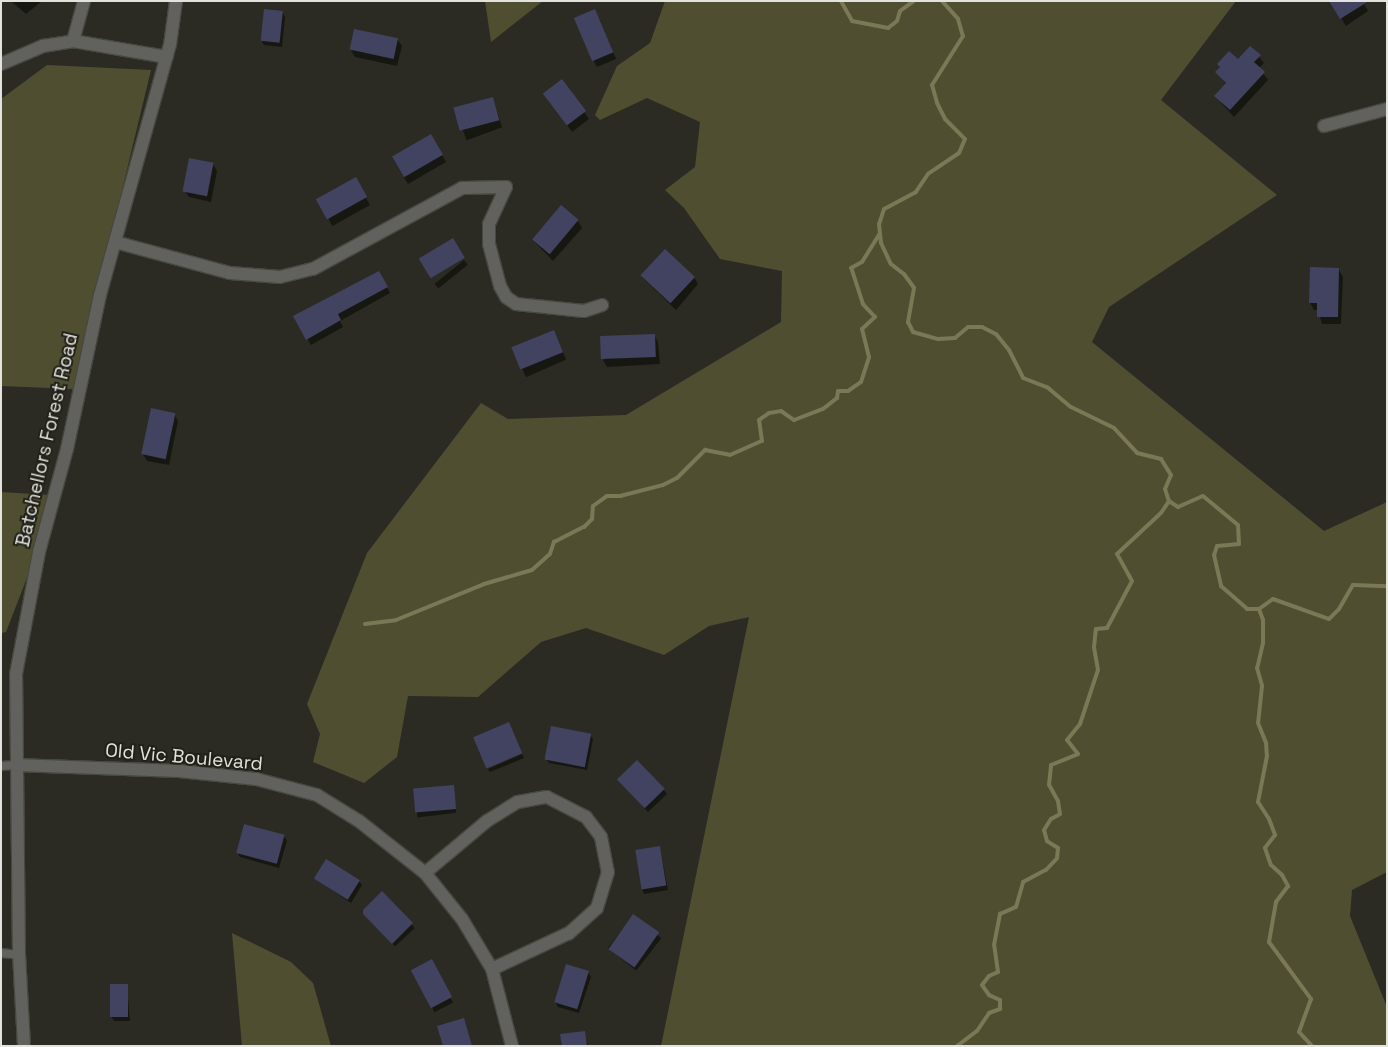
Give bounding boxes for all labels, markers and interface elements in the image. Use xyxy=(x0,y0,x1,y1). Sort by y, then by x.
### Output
street label: Batchellors Forest Road xyxy=(11,331,83,549)
street label: Old Vic Boulevard xyxy=(104,739,264,775)

